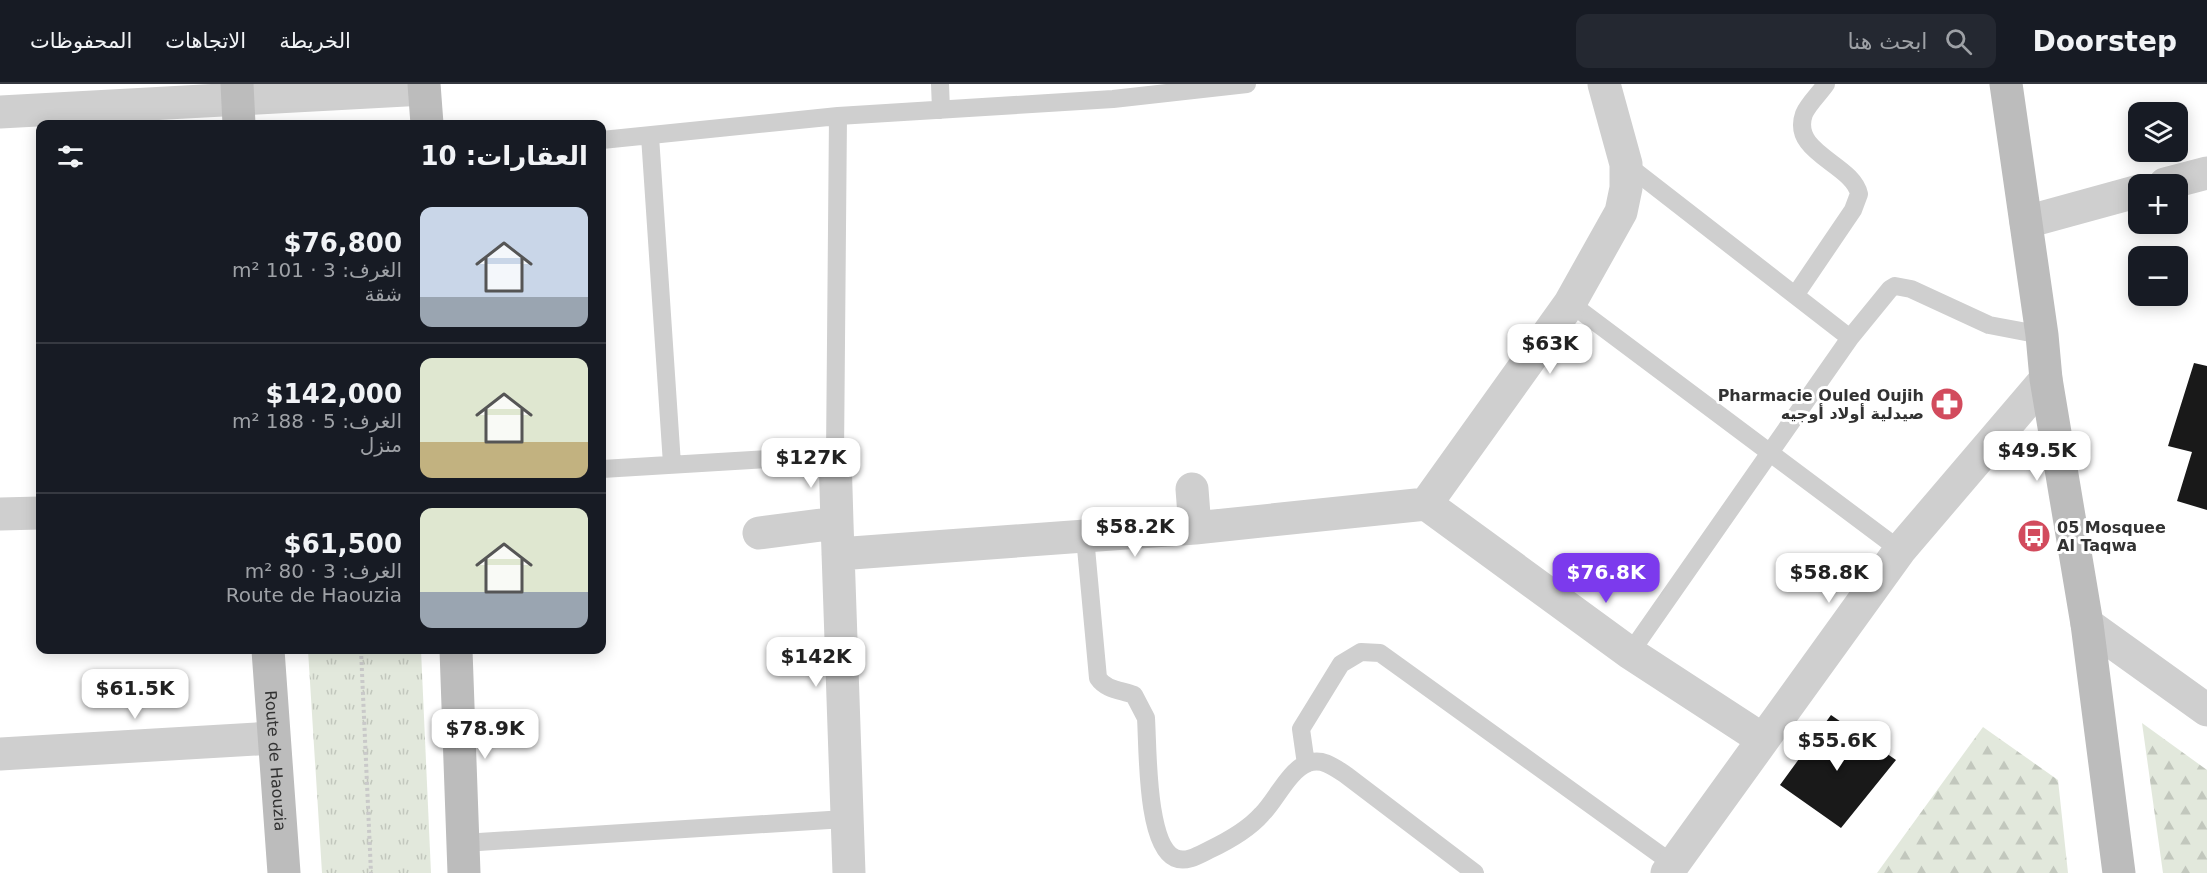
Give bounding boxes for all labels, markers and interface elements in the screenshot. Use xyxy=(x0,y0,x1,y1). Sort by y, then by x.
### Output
search box xyxy=(1576,14,1996,68)
icon: search xyxy=(1942,25,1975,58)
text: Doorstep xyxy=(2032,25,2177,58)
text: المحفوظات xyxy=(30,29,132,53)
text: الاتجاهات xyxy=(165,29,246,53)
text: الخريطة xyxy=(279,29,351,53)
text: ابحث هنا xyxy=(1847,29,1927,54)
map controls xyxy=(2128,102,2188,306)
button: layers xyxy=(2128,102,2188,162)
icon: filters xyxy=(54,140,87,173)
text: العقارات: 10 xyxy=(421,141,588,171)
button: + xyxy=(2128,174,2188,234)
text: $76,800 xyxy=(284,228,402,258)
icon: home xyxy=(468,231,540,303)
button: − xyxy=(2128,246,2188,306)
text: الغرف: 3 · 101 m² xyxy=(232,258,402,282)
text: شقة xyxy=(364,282,402,306)
pin: $63K xyxy=(1514,324,1586,375)
text: $63K xyxy=(1521,331,1579,355)
text: $142,000 xyxy=(265,379,402,409)
icon: home xyxy=(468,382,540,454)
place label: Pharmacie Ouled Oujih صيدلية أولاد أوجيه xyxy=(1718,386,1924,423)
pharmacy icon: Pharmacie Ouled Oujih صيدلية أولاد أوجيه xyxy=(1929,386,1965,422)
text: الغرف: 5 · 188 m² xyxy=(232,409,402,433)
pin: $49.5K xyxy=(1988,431,2086,482)
text: منزل xyxy=(360,433,402,457)
pin: $127K xyxy=(769,438,853,489)
text: $49.5K xyxy=(1998,438,2076,462)
text: $127K xyxy=(775,445,847,469)
pin: $58.2K xyxy=(1086,507,1184,558)
text: $58.2K xyxy=(1096,514,1174,538)
bus stop icon: 05 Mosquee Al Taqwa xyxy=(2016,518,2052,554)
place label: 05 Mosquee Al Taqwa xyxy=(2057,518,2166,555)
text: $61,500 xyxy=(284,529,402,559)
icon: home xyxy=(468,532,540,604)
pin: $76.8K xyxy=(1557,553,1655,604)
pin: $58.8K xyxy=(1780,553,1878,604)
text: الغرف: 3 · 80 m² xyxy=(245,559,402,583)
text: $76.8K xyxy=(1567,560,1645,584)
text: $58.8K xyxy=(1790,560,1868,584)
text: Route de Haouzia xyxy=(226,583,402,607)
pin: $142K xyxy=(774,637,858,688)
text: $142K xyxy=(780,644,852,668)
pin: $61.5K xyxy=(86,669,184,720)
text: $61.5K xyxy=(96,676,174,700)
street label: Route de Haouzia xyxy=(261,690,290,832)
pin: $78.9K xyxy=(436,709,534,760)
text: $78.9K xyxy=(446,716,524,740)
pin: $55.6K xyxy=(1788,721,1886,772)
text: $55.6K xyxy=(1798,728,1876,752)

